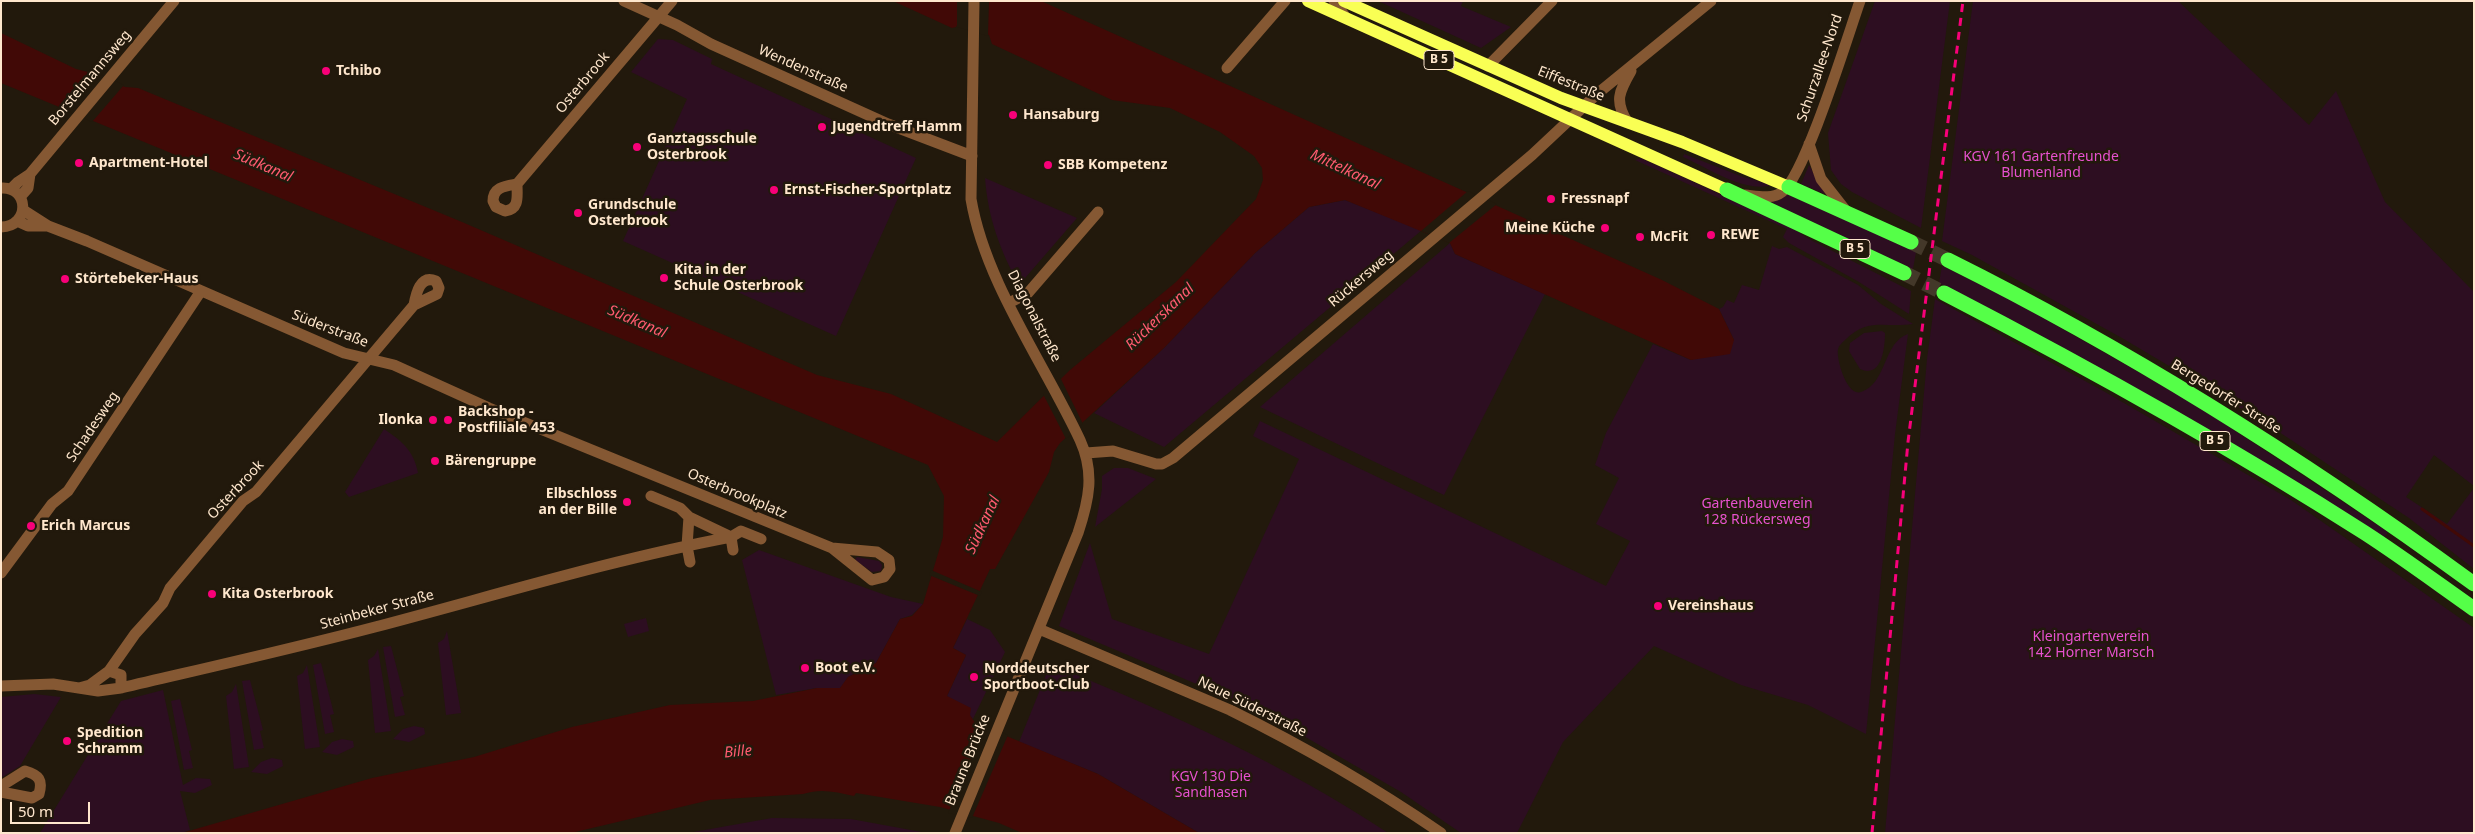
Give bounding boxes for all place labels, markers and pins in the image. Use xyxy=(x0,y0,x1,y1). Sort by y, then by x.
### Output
place label: Tchibo xyxy=(336,63,381,79)
marker: Tchibo xyxy=(320,65,332,77)
place label: Hansaburg xyxy=(1023,107,1100,123)
marker: Hansaburg xyxy=(1007,109,1019,121)
place label: Jugendtreff Hamm xyxy=(832,119,962,135)
marker: Jugendtreff Hamm xyxy=(816,121,828,133)
place label: Ganztagsschule Osterbrook xyxy=(647,131,757,164)
marker: Ganztagsschule Osterbrook xyxy=(631,141,643,153)
place label: Apartment-Hotel xyxy=(89,155,208,171)
marker: Apartment-Hotel xyxy=(73,157,85,169)
place label: SBB Kompetenz xyxy=(1058,157,1167,173)
marker: SBB Kompetenz xyxy=(1042,159,1054,171)
place label: Ernst-Fischer-Sportplatz xyxy=(784,182,951,198)
marker: Ernst-Fischer-Sportplatz xyxy=(768,184,780,196)
place label: Fressnapf xyxy=(1561,191,1629,207)
marker: Fressnapf xyxy=(1545,193,1557,205)
place label: Grundschule Osterbrook xyxy=(588,197,676,230)
marker: Grundschule Osterbrook xyxy=(572,207,584,219)
place label: Meine Küche xyxy=(1505,220,1595,236)
marker: Meine Küche xyxy=(1599,222,1611,234)
place label: REWE xyxy=(1721,227,1759,243)
place label: McFit xyxy=(1650,229,1688,245)
marker: REWE xyxy=(1705,229,1717,241)
marker: McFit xyxy=(1634,231,1646,243)
place label: Kita in der Schule Osterbrook xyxy=(674,262,803,294)
place label: Störtebeker-Haus xyxy=(75,271,198,287)
marker: Kita in der Schule Osterbrook xyxy=(658,272,670,284)
marker: Störtebeker-Haus xyxy=(59,273,71,285)
place label: Backshop - Postfiliale 453 xyxy=(458,404,555,437)
place label: Ilonka xyxy=(378,412,423,428)
marker: Ilonka xyxy=(427,414,439,426)
marker: Backshop - Postfiliale 453 xyxy=(442,414,454,426)
place label: Bärengruppe xyxy=(445,453,536,469)
marker: Bärengruppe xyxy=(429,455,441,467)
place label: Elbschloss an der Bille xyxy=(539,486,617,518)
marker: Elbschloss an der Bille xyxy=(621,496,633,508)
place label: Erich Marcus xyxy=(41,518,130,534)
marker: Erich Marcus xyxy=(25,520,37,532)
place label: Kita Osterbrook xyxy=(222,586,333,602)
marker: Kita Osterbrook xyxy=(206,588,218,600)
place label: Vereinshaus xyxy=(1668,598,1753,614)
marker: Vereinshaus xyxy=(1652,600,1664,612)
place label: Boot e.V. xyxy=(815,660,875,676)
place label: Norddeutscher Sportboot-Club xyxy=(984,661,1090,694)
marker: Boot e.V. xyxy=(799,662,811,674)
marker: Norddeutscher Sportboot-Club xyxy=(968,671,980,683)
place label: Spedition Schramm xyxy=(77,725,143,758)
marker: Spedition Schramm xyxy=(61,735,73,747)

